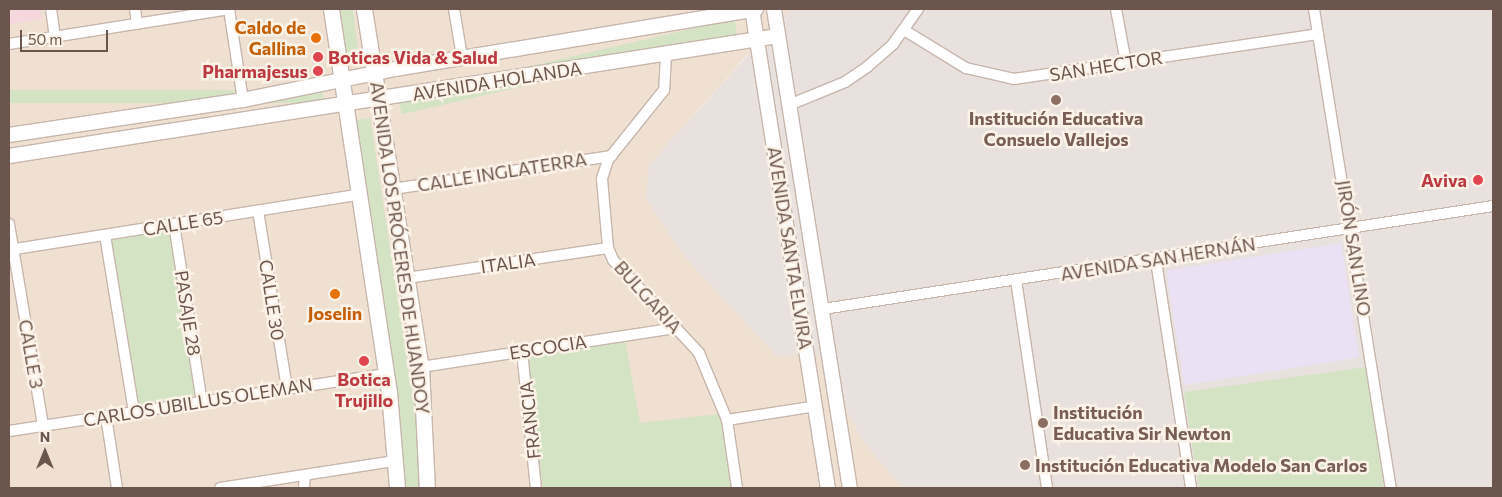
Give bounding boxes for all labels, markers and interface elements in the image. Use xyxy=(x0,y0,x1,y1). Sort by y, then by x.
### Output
place label: Caldo de Gallina xyxy=(235,17,306,59)
scale bar xyxy=(22,20,110,52)
text: 50 m xyxy=(28,30,62,48)
marker: Caldo de Gallina xyxy=(310,32,322,44)
place label: Boticas Vida & Salud xyxy=(328,46,498,68)
street label: SAN HECTOR xyxy=(1048,46,1164,86)
marker: Boticas Vida & Salud xyxy=(312,51,324,63)
street label: AVENIDA HOLANDA xyxy=(411,57,583,105)
place label: Pharmajesus xyxy=(202,60,308,82)
marker: Pharmajesus xyxy=(312,65,324,77)
street label: AVENIDA LOS PRÓCERES DE HUANDOY xyxy=(366,80,434,416)
marker: Institución Educativa Consuelo Vallejos xyxy=(1050,94,1062,106)
place label: Institución Educativa Consuelo Vallejos xyxy=(969,108,1143,150)
street label: AVENIDA SANTA ELVIRA xyxy=(763,145,817,351)
street label: CALLE INGLATERRA xyxy=(416,148,588,196)
place label: Aviva xyxy=(1421,169,1467,191)
marker: Aviva xyxy=(1471,173,1485,187)
street label: JIRÓN SAN LINO xyxy=(1333,178,1375,318)
street label: CALLE 65 xyxy=(141,206,225,240)
street label: AVENIDA SAN HERNÁN xyxy=(1059,233,1257,285)
street label: ITALIA xyxy=(479,248,537,278)
street label: BULGARIA xyxy=(610,256,686,338)
street label: CALLE 30 xyxy=(255,258,289,342)
street label: PASAJE 28 xyxy=(171,269,205,357)
marker: Joselin xyxy=(329,288,341,300)
place label: Joselin xyxy=(308,302,362,324)
street label: CALLE 3 xyxy=(14,318,48,390)
street label: ESCOCIA xyxy=(508,330,588,364)
marker: Botica Trujillo xyxy=(358,355,370,367)
place label: Botica Trujillo xyxy=(335,369,393,412)
street label: CARLOS UBILLUS OLEMAN xyxy=(82,373,314,431)
street label: FRANCIA xyxy=(515,380,545,460)
place label: Institución Educativa Sir Newton xyxy=(1053,402,1231,444)
marker: Institución Educativa Sir Newton xyxy=(1037,417,1049,429)
north arrow xyxy=(20,427,70,477)
text: N xyxy=(40,428,50,445)
place label: Institución Educativa Modelo San Carlos xyxy=(1035,454,1367,476)
marker: Institución Educativa Modelo San Carlos xyxy=(1019,459,1031,471)

